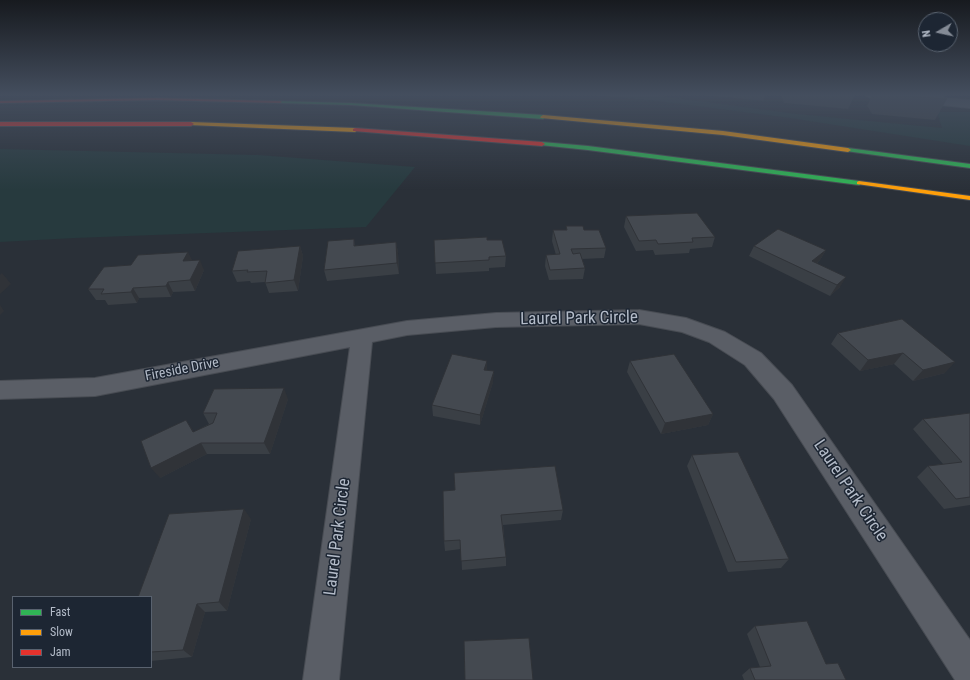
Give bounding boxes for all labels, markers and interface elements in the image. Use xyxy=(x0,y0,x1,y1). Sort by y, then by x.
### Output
north arrow xyxy=(918,12,958,52)
text: N xyxy=(920,29,934,38)
street label: Laurel Park Circle xyxy=(520,308,638,330)
street label: Fireside Drive xyxy=(144,355,220,385)
street label: Laurel Park Circle xyxy=(809,436,891,546)
street label: Laurel Park Circle xyxy=(321,477,355,597)
legend xyxy=(12,596,152,668)
text: Fast xyxy=(50,605,70,619)
text: Slow xyxy=(50,625,73,639)
text: Jam xyxy=(50,645,71,659)

